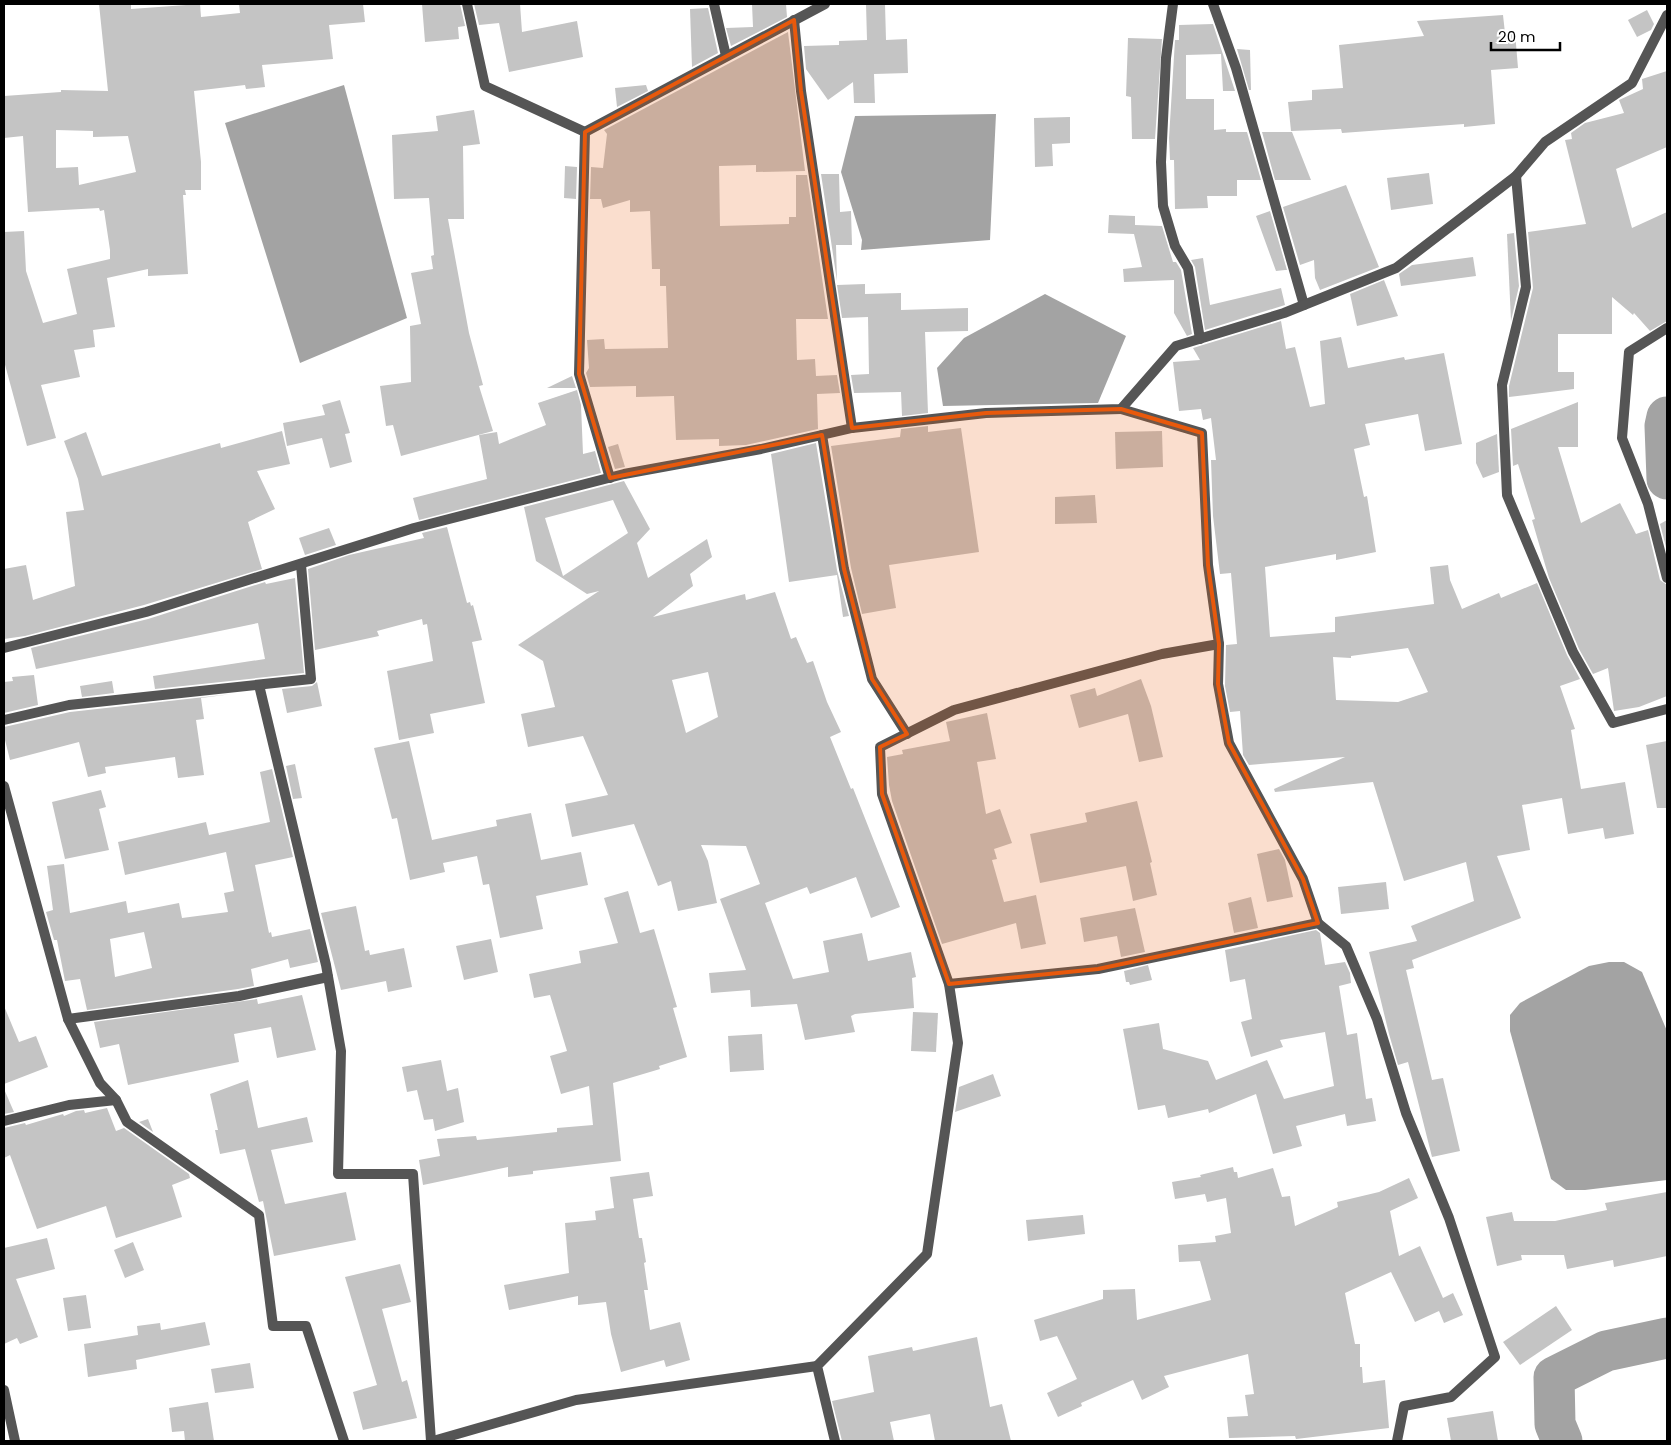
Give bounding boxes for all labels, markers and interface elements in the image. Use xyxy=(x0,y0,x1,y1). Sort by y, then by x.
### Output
scale bar xyxy=(1491,20,1560,52)
text: 20 m xyxy=(1498,26,1536,47)

